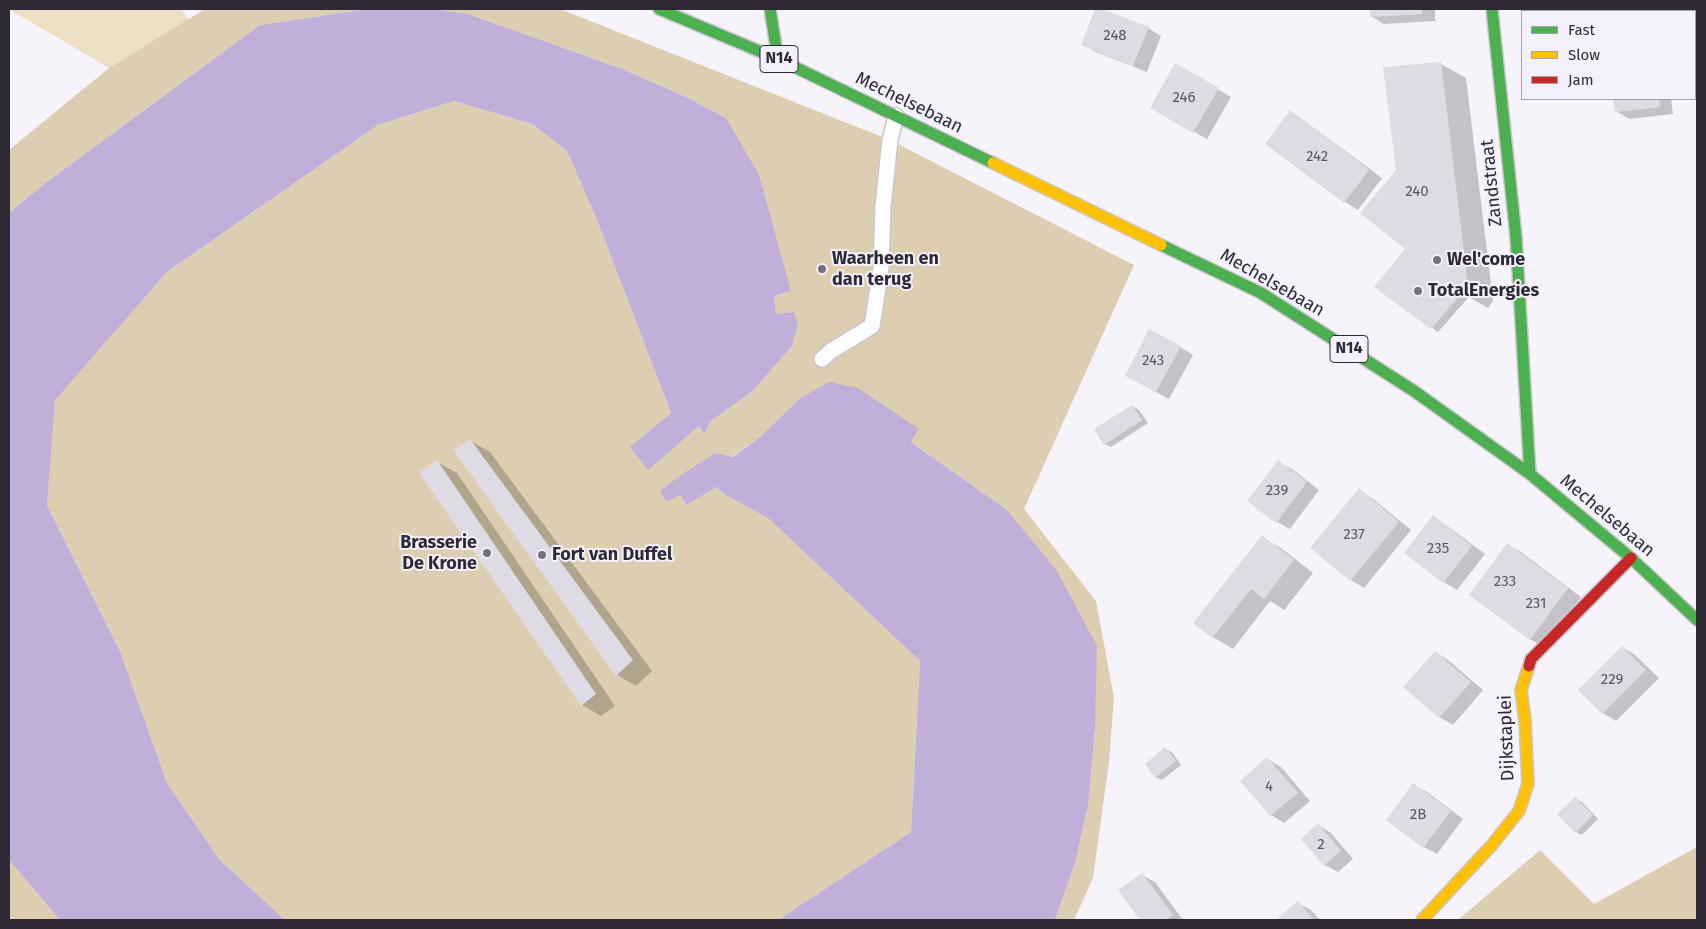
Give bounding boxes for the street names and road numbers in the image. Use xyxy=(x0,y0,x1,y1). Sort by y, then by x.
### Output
road number: N14 xyxy=(760,46,798,72)
street label: Mechelsebaan xyxy=(852,68,966,138)
street label: Zandstraat xyxy=(1477,138,1507,228)
street label: Mechelsebaan xyxy=(1216,244,1328,322)
road number: N14 xyxy=(1330,336,1368,362)
street label: Mechelsebaan xyxy=(1555,470,1659,562)
street label: Dijkstaplei xyxy=(1495,695,1519,781)

